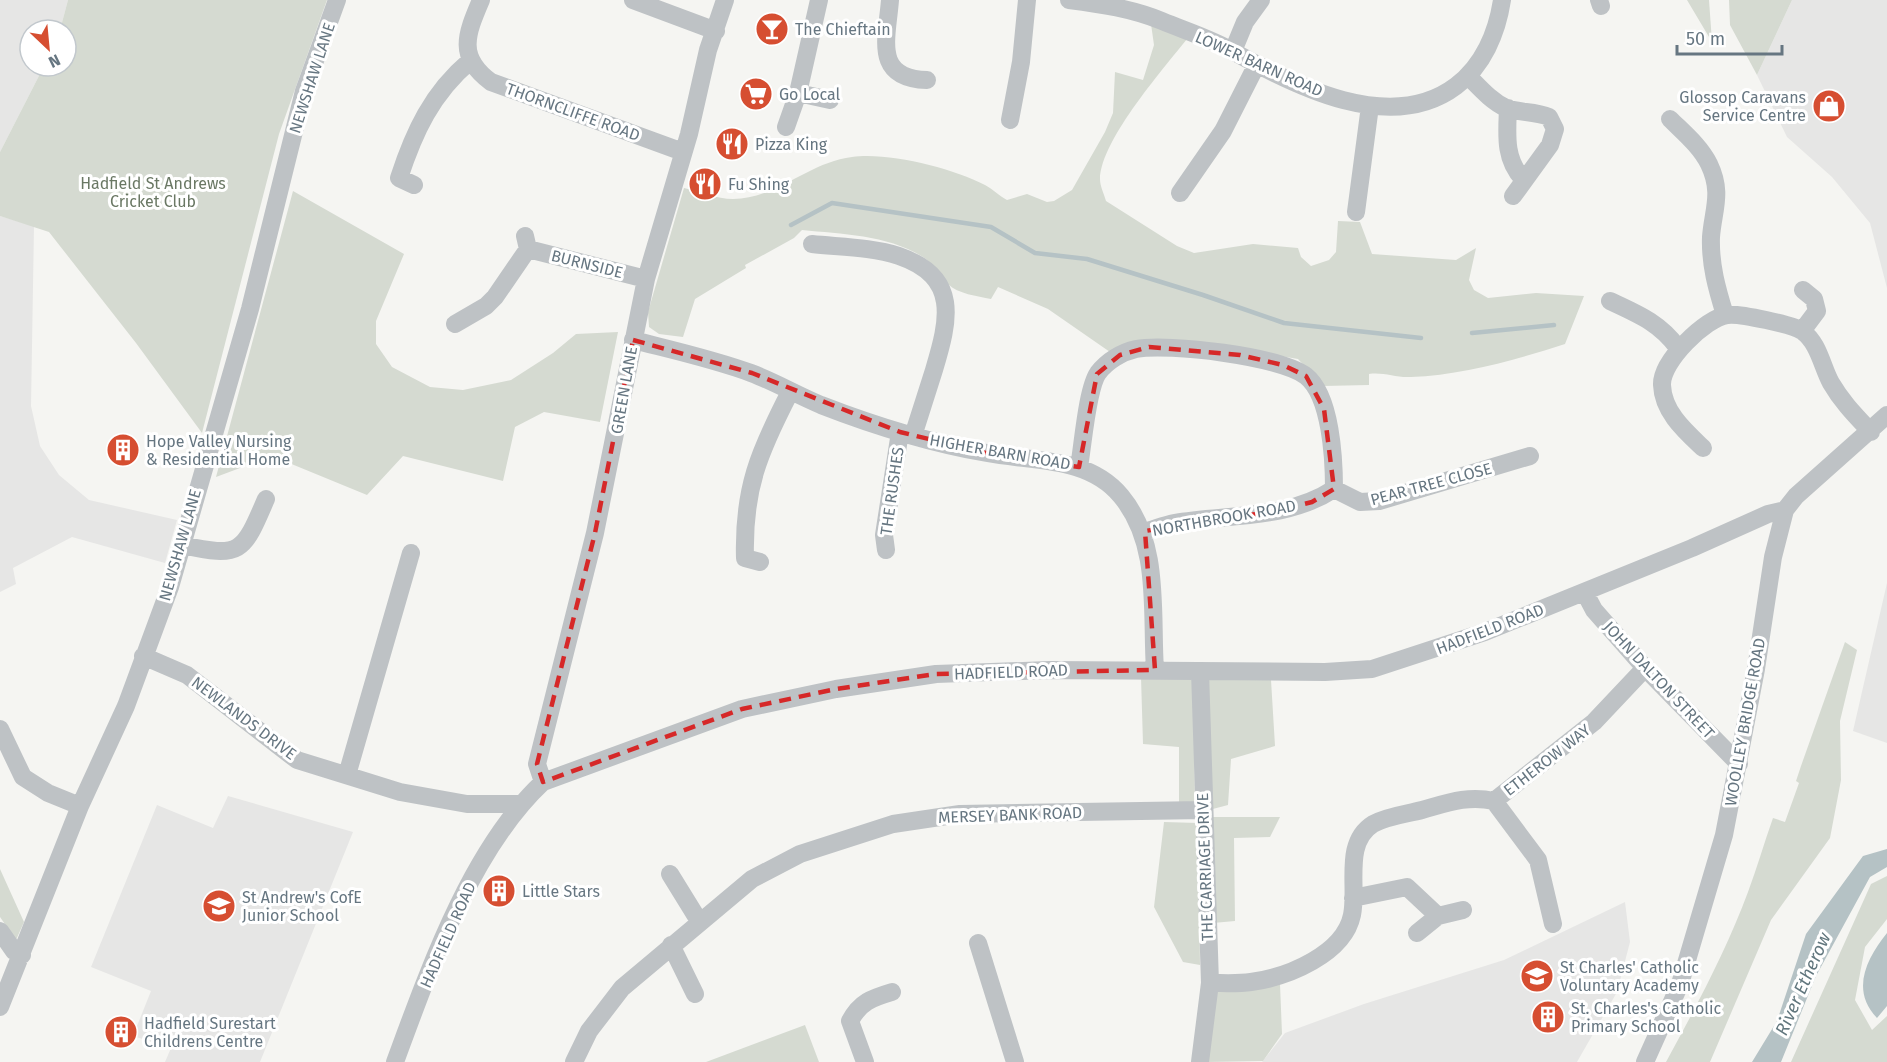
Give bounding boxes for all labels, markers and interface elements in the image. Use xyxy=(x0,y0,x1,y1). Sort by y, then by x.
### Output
bar icon: The Chieftain xyxy=(754,11,790,47)
north arrow xyxy=(18,18,78,78)
scale bar xyxy=(1677,18,1782,56)
street label: NEWSHAW LANE xyxy=(285,20,339,136)
place label: The Chieftain xyxy=(795,20,891,39)
street label: LOWER BARN ROAD xyxy=(1192,27,1326,101)
text: 50 m xyxy=(1686,28,1725,50)
text: N xyxy=(45,50,63,72)
supermarket icon: Go Local xyxy=(738,76,774,112)
street label: THORNCLIFFE ROAD xyxy=(504,79,642,145)
place label: Go Local xyxy=(779,85,841,104)
place label: Glossop Caravans Service Centre xyxy=(1679,88,1806,125)
shop icon: Glossop Caravans Service Centre xyxy=(1811,88,1847,124)
restaurant icon: Pizza King xyxy=(714,126,750,162)
place label: Pizza King xyxy=(755,135,828,154)
restaurant icon: Fu Shing xyxy=(687,166,723,202)
park label: Hadfield St Andrews Cricket Club xyxy=(80,174,226,211)
place label: Fu Shing xyxy=(728,175,790,194)
street label: BURNSIDE xyxy=(549,246,625,282)
street label: GREEN LANE xyxy=(607,345,641,435)
street label: HIGHER BARN ROAD xyxy=(928,430,1072,474)
building icon: Hope Valley Nursing & Residential Home xyxy=(105,432,141,468)
place label: Hope Valley Nursing & Residential Home xyxy=(146,432,292,469)
street label: THE RUSHES xyxy=(876,445,908,536)
street label: PEAR TREE CLOSE xyxy=(1368,459,1494,509)
street label: NEWSHAW LANE xyxy=(155,487,205,603)
street label: NORTHBROOK ROAD xyxy=(1151,496,1297,540)
street label: HADFIELD ROAD xyxy=(1433,600,1547,658)
street label: JOHN DALTON STREET xyxy=(1600,617,1719,743)
street label: WOOLLEY BRIDGE ROAD xyxy=(1721,637,1769,807)
street label: HADFIELD ROAD xyxy=(954,661,1068,683)
street label: NEWLANDS DRIVE xyxy=(188,672,300,764)
street label: ETHEROW WAY xyxy=(1500,720,1594,800)
street label: THE CARRIAGE DRIVE xyxy=(1193,793,1217,941)
street label: MERSEY BANK ROAD xyxy=(938,803,1082,827)
building icon: Little Stars xyxy=(481,873,517,909)
street label: HADFIELD ROAD xyxy=(416,879,480,991)
place label: Little Stars xyxy=(522,882,600,901)
school or university icon: St Andrew's CofE Junior School xyxy=(201,888,237,924)
place label: St Andrew's CofE Junior School xyxy=(242,888,362,925)
water label: River Etherow xyxy=(1771,928,1836,1039)
school or university icon: St Charles' Catholic Voluntary Academy xyxy=(1519,958,1555,994)
place label: St Charles' Catholic Voluntary Academy xyxy=(1560,958,1699,995)
building icon: St. Charles's Catholic Primary School xyxy=(1530,999,1566,1035)
place label: St. Charles's Catholic Primary School xyxy=(1571,999,1722,1036)
building icon: Hadfield Surestart Childrens Centre xyxy=(103,1014,139,1050)
place label: Hadfield Surestart Childrens Centre xyxy=(144,1014,276,1051)

